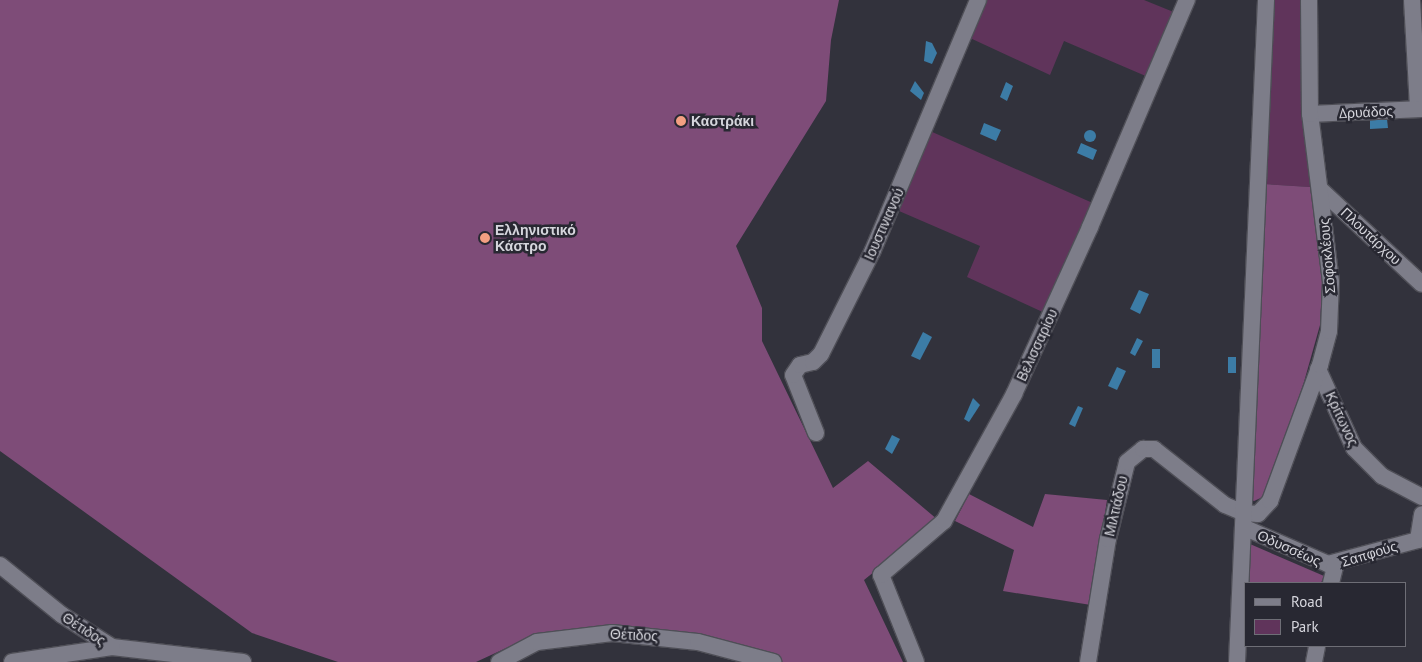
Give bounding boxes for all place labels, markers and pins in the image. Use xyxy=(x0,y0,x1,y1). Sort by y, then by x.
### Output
place label: Καστράκι xyxy=(691,113,754,129)
marker: Καστράκι xyxy=(675,115,687,127)
place label: Ελληνιστικό Κάστρο xyxy=(495,222,576,254)
marker: Ελληνιστικό Κάστρο xyxy=(479,232,491,244)

